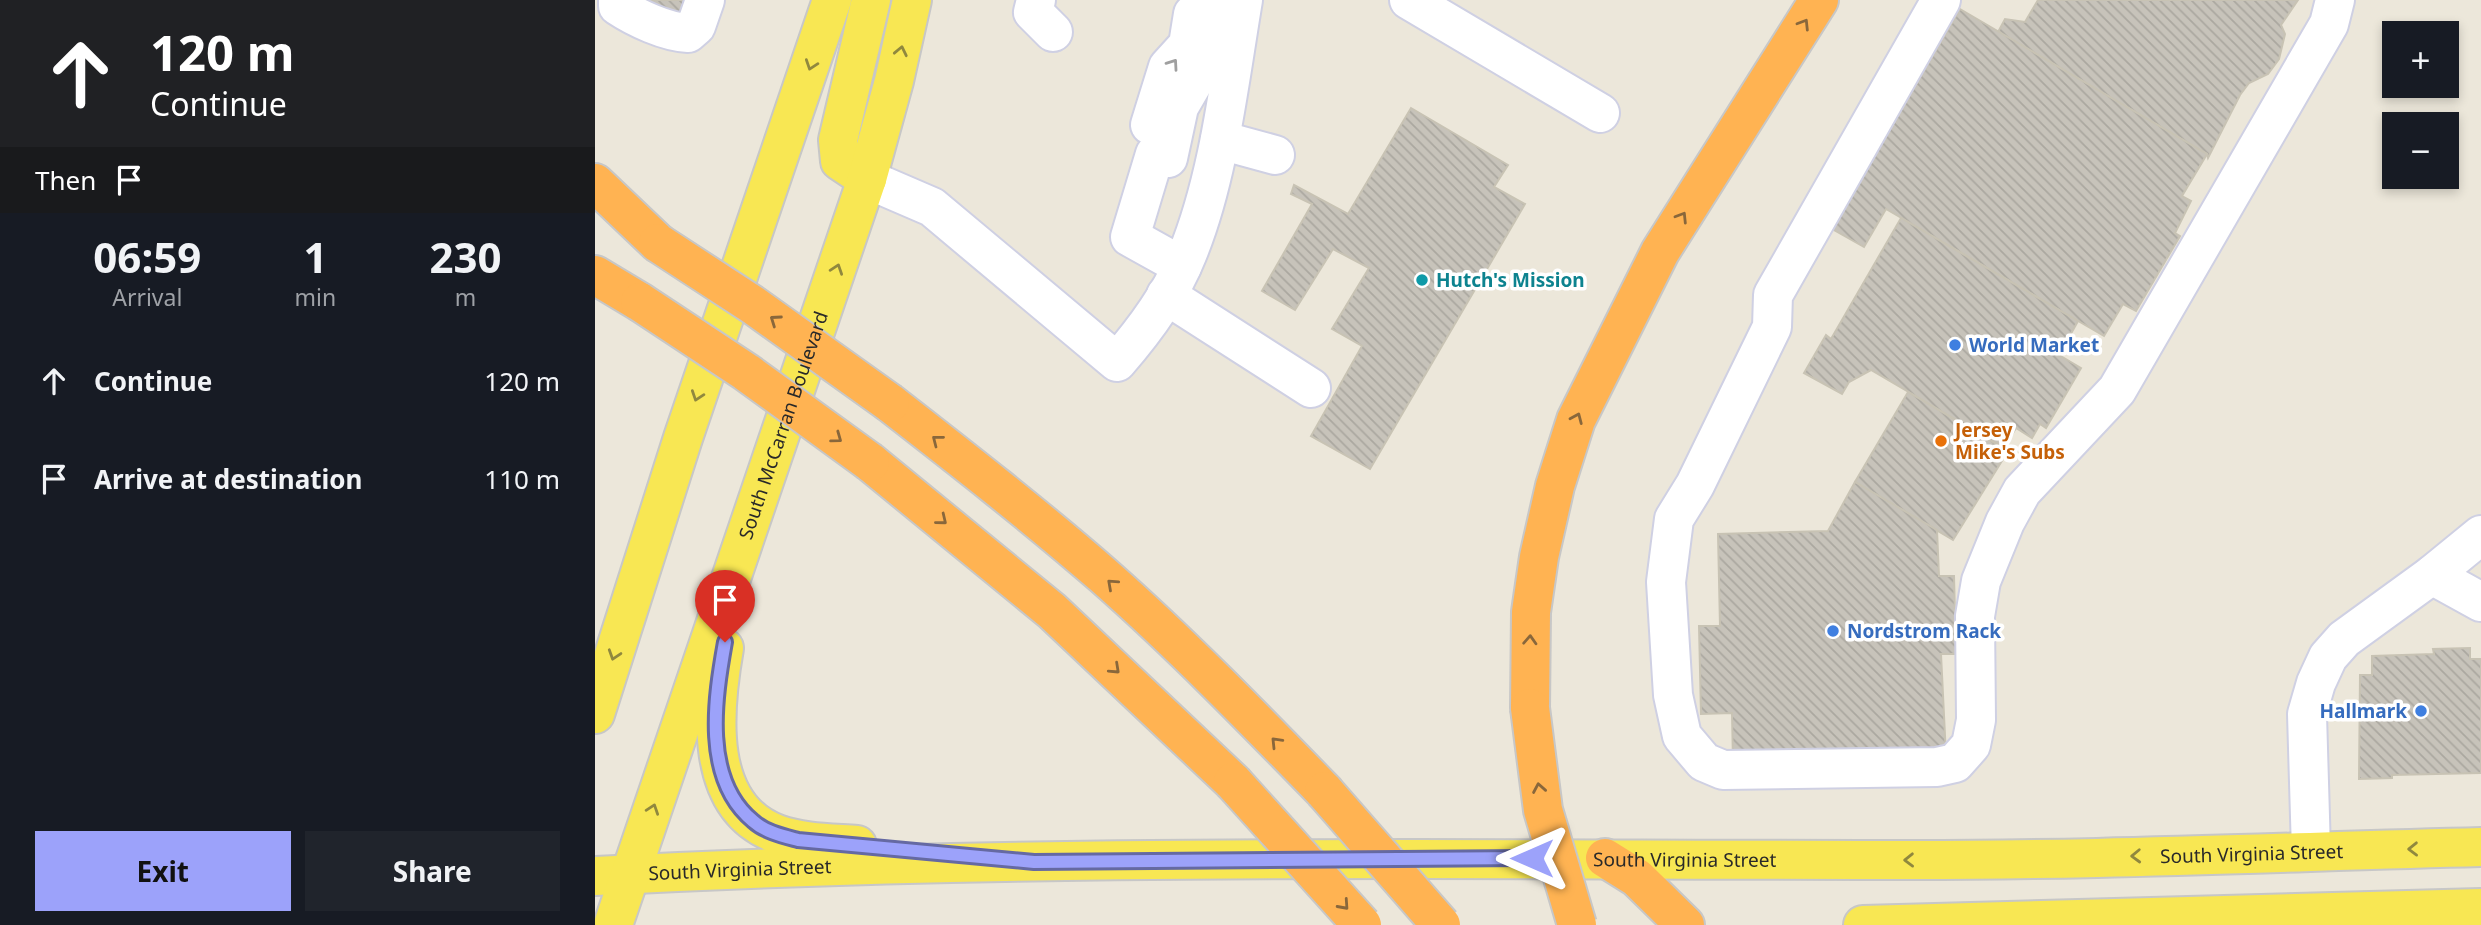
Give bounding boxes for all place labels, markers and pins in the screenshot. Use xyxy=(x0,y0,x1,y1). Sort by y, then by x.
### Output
place label: Hutch's Mission xyxy=(1436,267,1585,293)
marker: Hutch's Mission xyxy=(1414,272,1430,288)
place label: World Market xyxy=(1969,332,2099,358)
marker: World Market xyxy=(1947,337,1963,353)
place label: Jersey Mike's Subs xyxy=(1953,417,2065,465)
marker: Jersey Mike's Subs xyxy=(1933,433,1949,449)
pin xyxy=(695,570,755,642)
place label: Nordstrom Rack xyxy=(1847,618,2001,644)
marker: Nordstrom Rack xyxy=(1825,623,1841,639)
place label: Hallmark xyxy=(2320,698,2407,724)
marker: Hallmark xyxy=(2413,703,2429,719)

